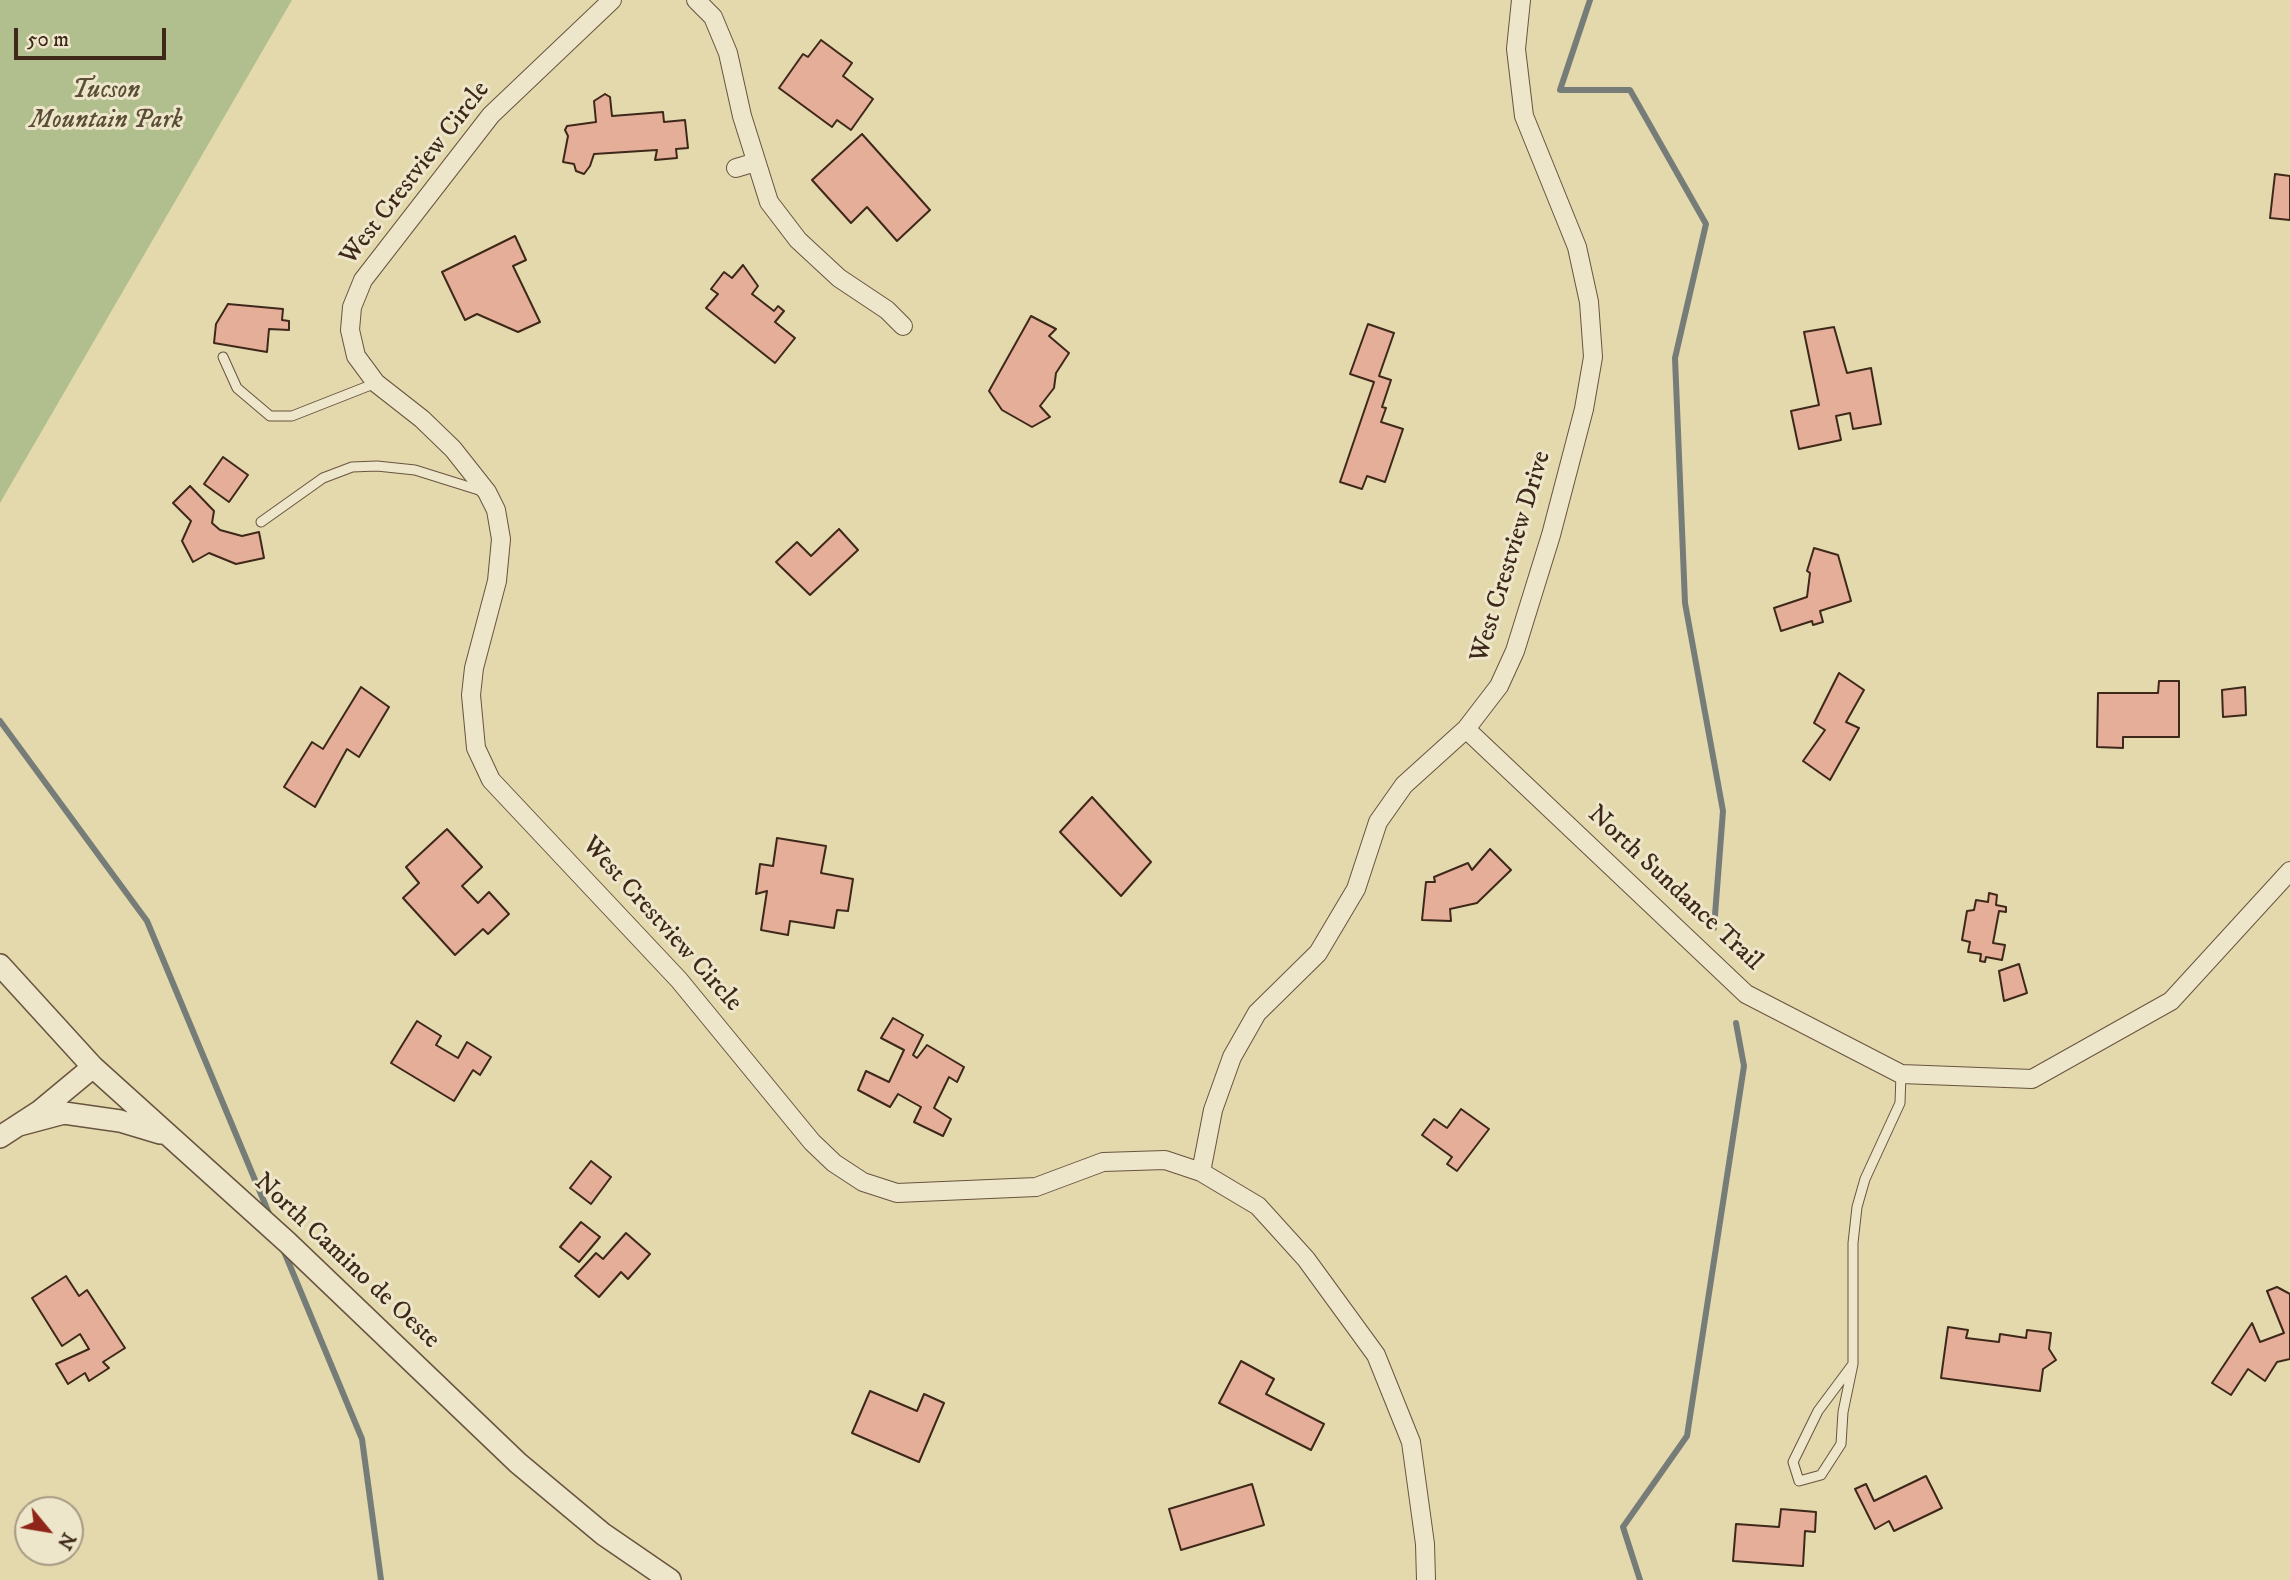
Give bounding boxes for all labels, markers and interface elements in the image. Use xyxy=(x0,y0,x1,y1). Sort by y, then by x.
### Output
scale bar xyxy=(18,14,170,58)
text: 50 m xyxy=(27,27,69,53)
park label: Tucson Mountain Park xyxy=(29,76,183,138)
street label: West Crestview Circle xyxy=(335,76,497,272)
street label: West Crestview Drive xyxy=(1465,447,1559,667)
street label: North Sundance Trail xyxy=(1580,800,1768,978)
street label: West Crestview Circle xyxy=(574,831,748,1019)
street label: North Camino de Oeste xyxy=(246,1168,446,1356)
north arrow xyxy=(14,1496,84,1566)
text: N xyxy=(52,1528,80,1553)

